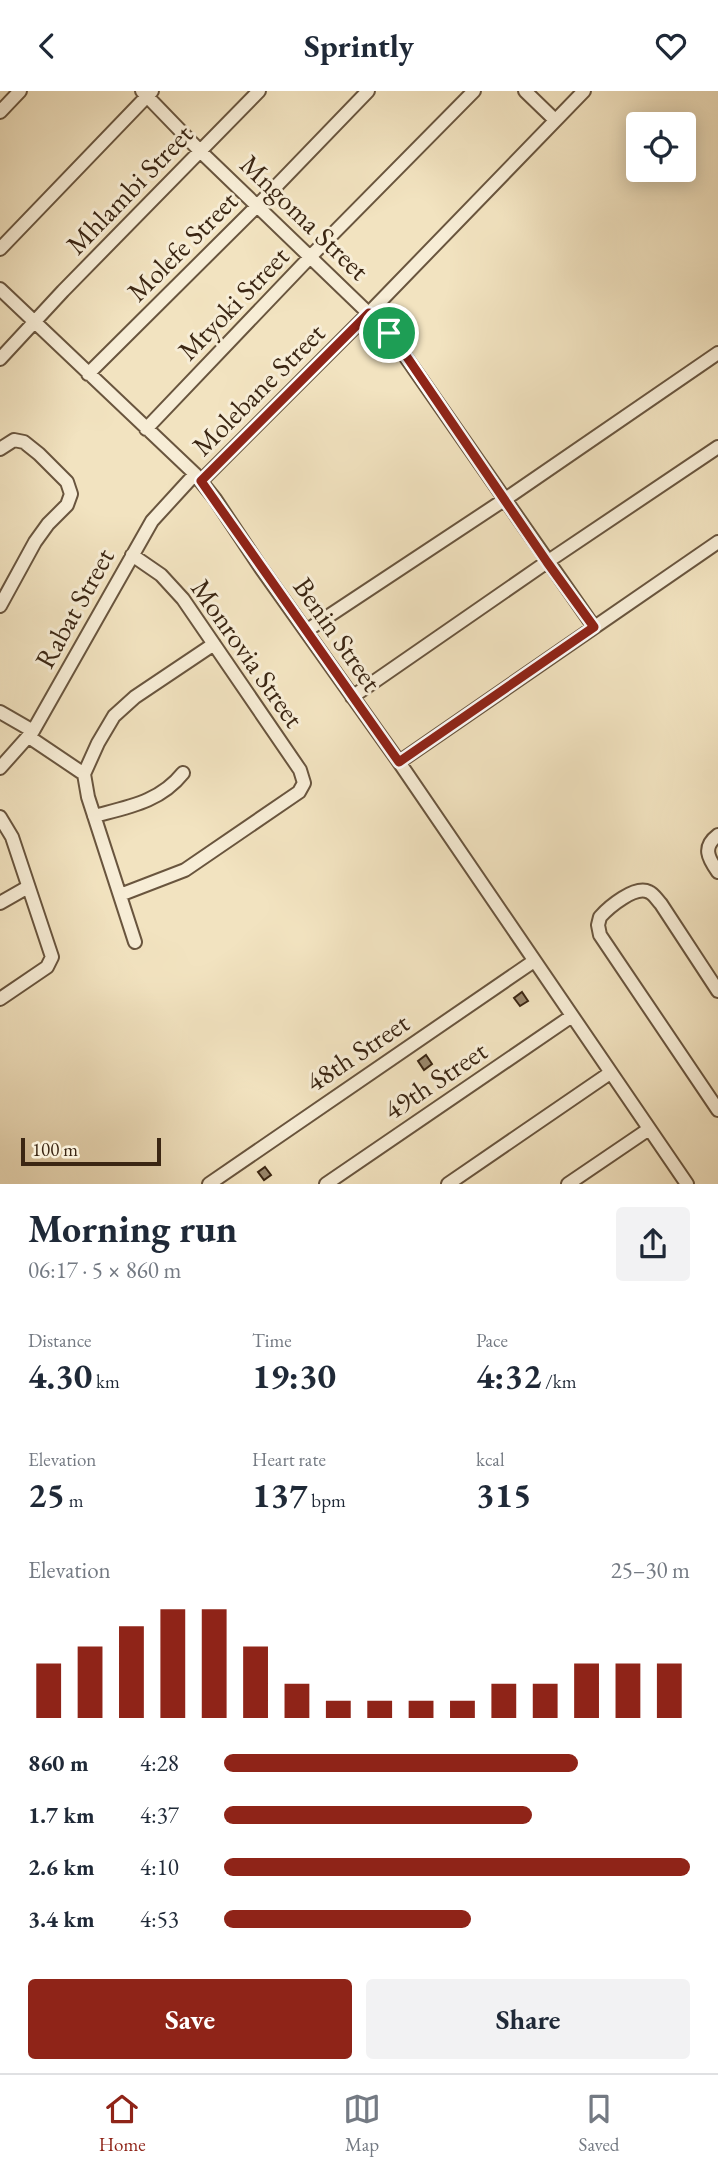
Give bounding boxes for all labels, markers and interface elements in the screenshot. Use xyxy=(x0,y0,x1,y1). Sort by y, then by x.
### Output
text: Sprintly xyxy=(304,25,414,67)
icon: back xyxy=(28,27,66,65)
icon: heart xyxy=(652,27,690,65)
map controls xyxy=(626,112,696,182)
button: locate xyxy=(626,112,696,182)
street label: Mhlambi Street xyxy=(58,116,200,262)
street label: Mngoma Street xyxy=(233,146,377,288)
street label: Molefe Street xyxy=(119,183,245,309)
street label: Mtyoki Street xyxy=(170,238,296,368)
pin xyxy=(359,303,419,363)
icon: arrive xyxy=(370,314,408,352)
street label: Molebane Street xyxy=(184,315,332,463)
street label: Rabat Street xyxy=(26,541,122,674)
street label: Benin Street xyxy=(286,570,390,698)
street label: Monrovia Street xyxy=(183,572,313,735)
street label: 48th Street xyxy=(298,1004,416,1100)
street label: 49th Street xyxy=(376,1032,494,1128)
scale bar xyxy=(21,1135,161,1167)
text: 100 m xyxy=(32,1137,78,1162)
text: Morning run xyxy=(28,1204,237,1253)
button: share xyxy=(616,1207,690,1281)
text: 06:17 · 5 × 860 m xyxy=(28,1255,181,1285)
text: Distance xyxy=(28,1328,91,1353)
text: Time xyxy=(252,1328,292,1353)
text: Pace xyxy=(476,1328,508,1353)
text: 4.30 xyxy=(28,1353,92,1398)
text: 19:30 xyxy=(252,1353,336,1398)
text: 4:32 xyxy=(476,1353,541,1398)
text: km xyxy=(92,1369,120,1394)
text: /km xyxy=(541,1369,577,1394)
text: Elevation xyxy=(28,1447,96,1472)
text: Heart rate xyxy=(252,1447,326,1472)
text: kcal xyxy=(476,1447,505,1472)
text: 25 xyxy=(28,1472,65,1517)
text: 137 xyxy=(252,1472,308,1517)
text: 315 xyxy=(476,1472,532,1517)
text: m xyxy=(65,1488,84,1513)
text: bpm xyxy=(308,1488,346,1513)
text: Elevation xyxy=(28,1555,111,1585)
text: 25–30 m xyxy=(611,1555,690,1585)
text: 860 m xyxy=(28,1748,89,1778)
text: 4:28 xyxy=(140,1748,179,1778)
text: 1.7 km xyxy=(28,1800,95,1830)
text: 4:37 xyxy=(140,1800,179,1830)
text: 2.6 km xyxy=(28,1852,95,1882)
text: 4:10 xyxy=(140,1852,179,1882)
text: 3.4 km xyxy=(28,1904,95,1934)
text: 4:53 xyxy=(140,1904,179,1934)
button: Save xyxy=(28,1979,352,2059)
button: Share xyxy=(366,1979,690,2059)
tab: Home xyxy=(99,2090,146,2157)
tab: Map xyxy=(343,2090,381,2157)
tab: Saved xyxy=(579,2090,619,2157)

